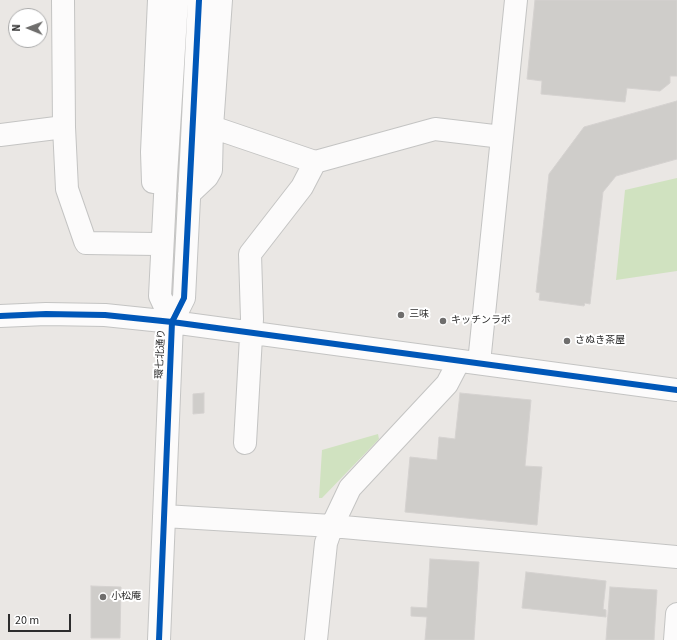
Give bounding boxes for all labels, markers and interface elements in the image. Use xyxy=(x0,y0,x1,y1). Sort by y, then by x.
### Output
north arrow xyxy=(8,8,48,48)
text: N xyxy=(9,24,24,32)
place label: 三味 xyxy=(409,309,429,321)
marker: 三味 xyxy=(396,310,406,320)
place label: キッチンラボ xyxy=(451,315,511,327)
marker: キッチンラボ xyxy=(438,316,448,326)
street label: 環七北通り xyxy=(154,329,168,379)
place label: さぬき茶屋 xyxy=(575,335,625,347)
marker: さぬき茶屋 xyxy=(562,336,572,346)
place label: 小松庵 xyxy=(111,591,141,603)
marker: 小松庵 xyxy=(98,592,108,602)
scale bar xyxy=(10,606,73,632)
text: 20 m xyxy=(15,612,39,629)

